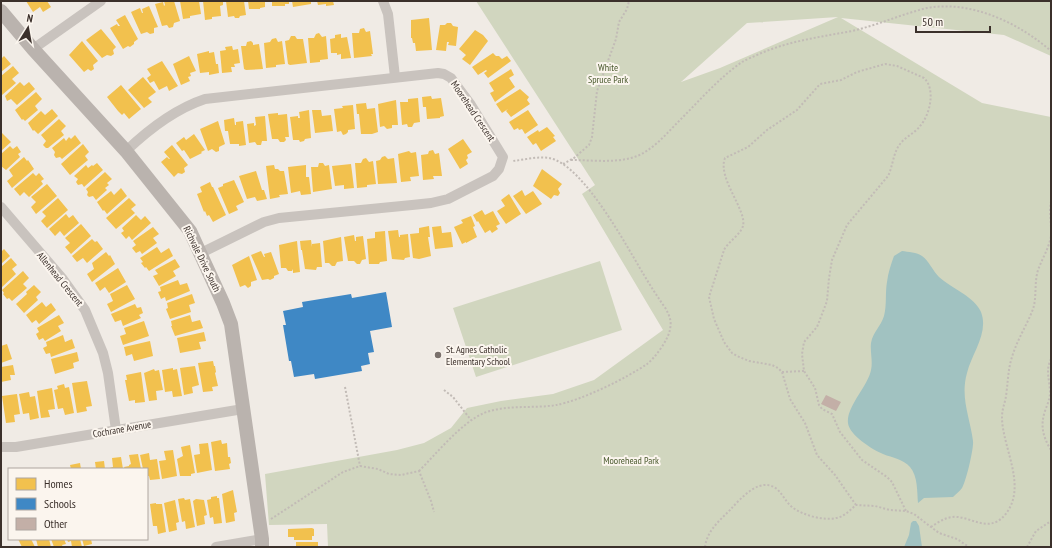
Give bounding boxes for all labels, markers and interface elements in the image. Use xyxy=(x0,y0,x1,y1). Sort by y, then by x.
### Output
north arrow xyxy=(8,8,48,48)
scale bar xyxy=(916,8,990,34)
text: N xyxy=(26,11,34,26)
text: 50 m xyxy=(922,14,943,29)
park label: White Spruce Park xyxy=(588,61,628,86)
street label: Moorehead Crescent xyxy=(448,78,498,144)
street label: Richvale Drive South xyxy=(180,224,224,294)
street label: Allenhead Crescent xyxy=(34,249,86,309)
place label: St. Agnes Catholic Elementary School xyxy=(446,343,511,368)
marker: St. Agnes Catholic Elementary School xyxy=(433,350,443,360)
street label: Cochrane Avenue xyxy=(92,417,152,441)
park label: Moorehead Park xyxy=(603,454,659,467)
legend xyxy=(8,468,148,540)
text: Homes xyxy=(44,476,72,491)
text: Schools xyxy=(44,496,76,511)
text: Other xyxy=(44,516,68,531)

